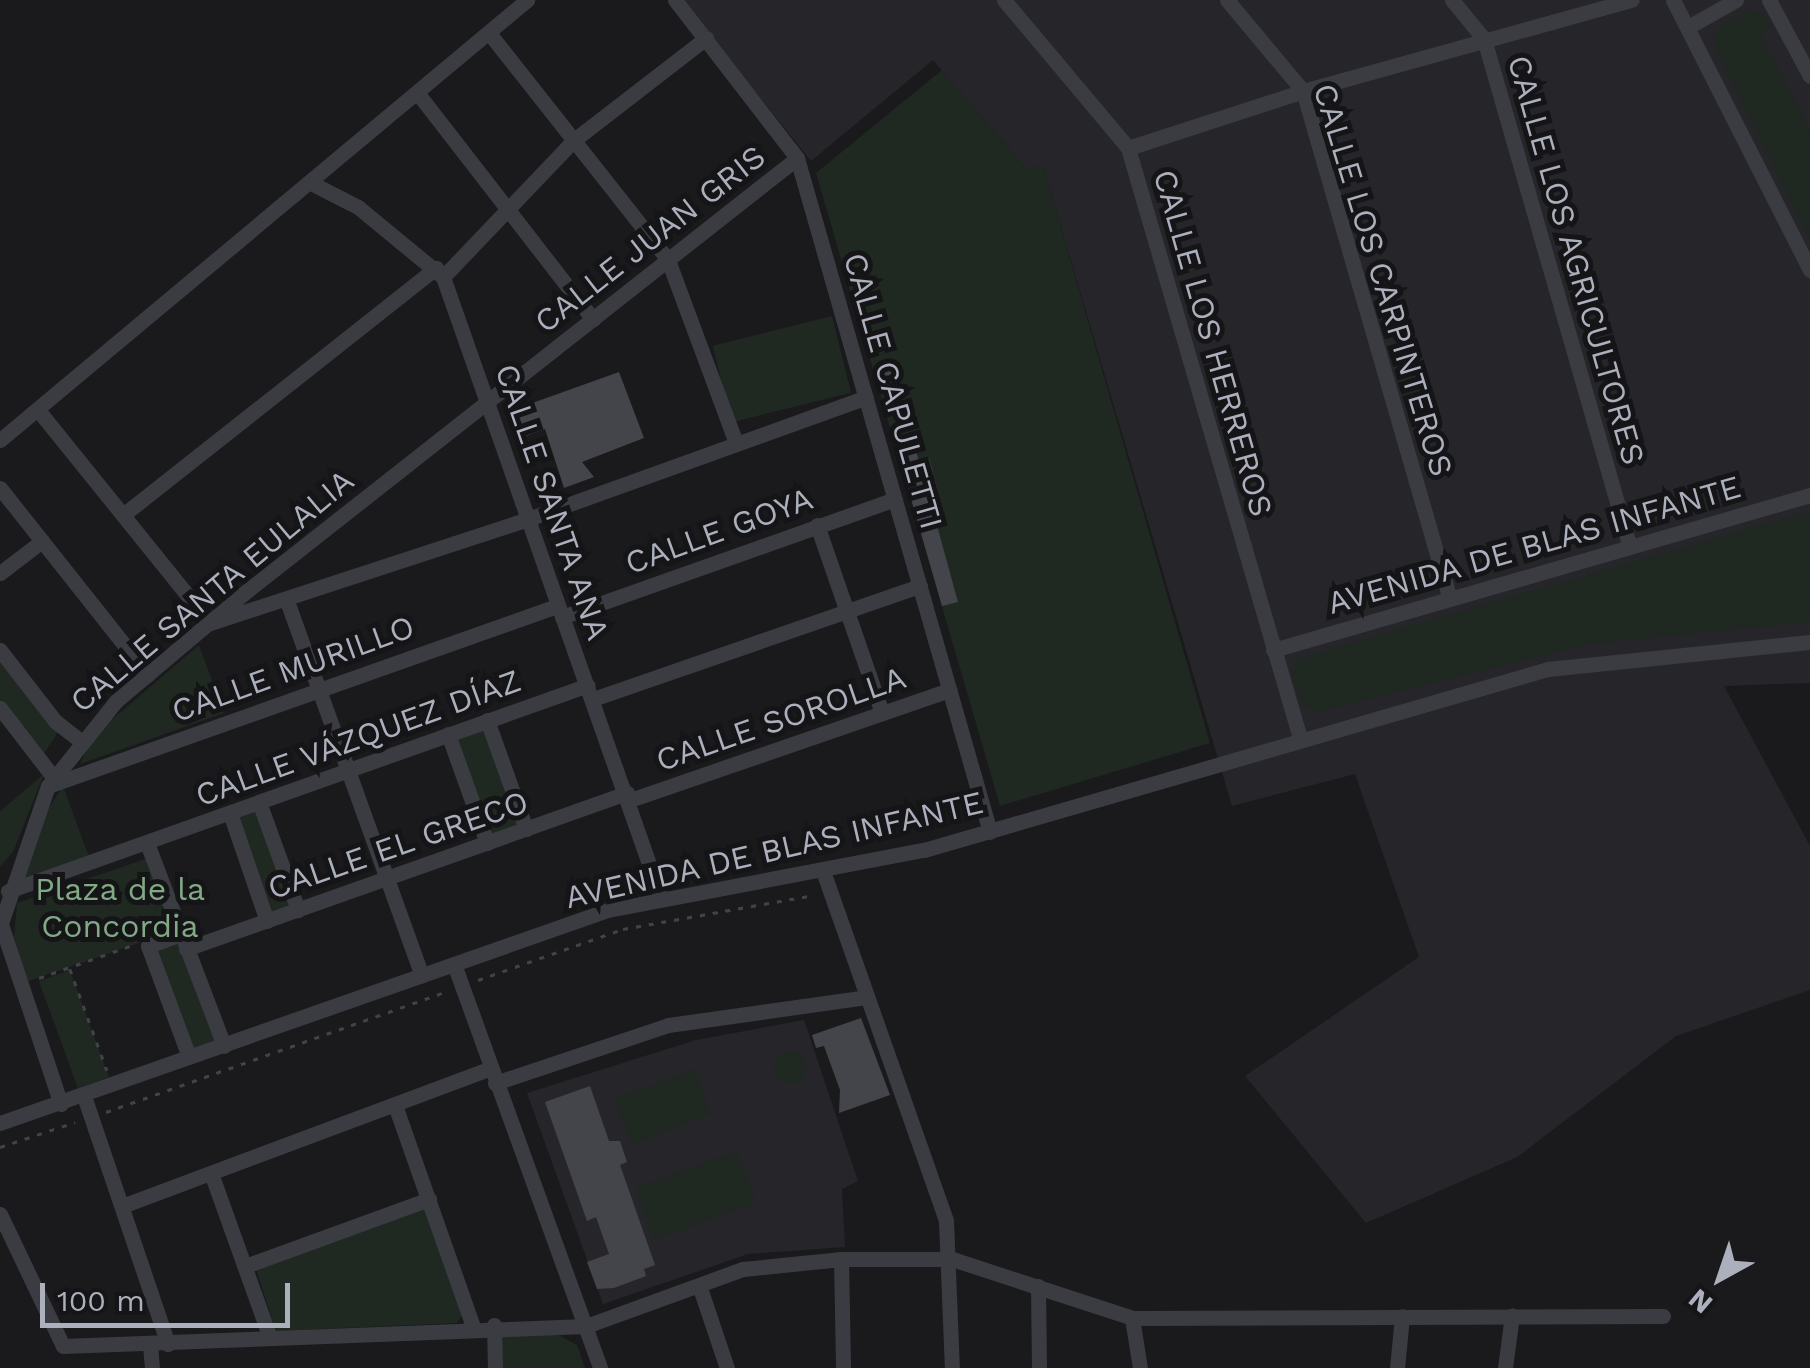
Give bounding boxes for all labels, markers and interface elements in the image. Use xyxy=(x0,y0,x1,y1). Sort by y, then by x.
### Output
street label: CALLE LOS AGRICULTORES xyxy=(1499,50,1653,470)
street label: CALLE LOS CARPINTEROS xyxy=(1305,79,1461,481)
street label: CALLE JUAN GRIS xyxy=(527,137,773,341)
street label: CALLE LOS HERREROS xyxy=(1145,165,1281,521)
street label: CALLE CAPULETTI xyxy=(835,248,951,534)
street label: CALLE SANTA ANA xyxy=(486,358,618,646)
street label: CALLE SANTA EULALIA xyxy=(62,461,362,721)
street label: AVENIDA DE BLAS INFANTE xyxy=(1323,467,1745,623)
street label: CALLE GOYA xyxy=(620,479,818,583)
street label: CALLE MURILLO xyxy=(167,607,419,731)
street label: CALLE SOROLLA xyxy=(651,658,911,780)
street label: CALLE VÁZQUEZ DÍAZ xyxy=(190,661,526,815)
street label: CALLE EL GRECO xyxy=(262,782,534,908)
street label: AVENIDA DE BLAS INFANTE xyxy=(561,783,987,917)
park label: Plaza de la Concordia xyxy=(35,871,205,946)
north arrow xyxy=(1670,1228,1770,1328)
scale bar xyxy=(45,1263,295,1325)
text: N xyxy=(1682,1282,1719,1321)
text: 100 m xyxy=(57,1283,145,1318)

